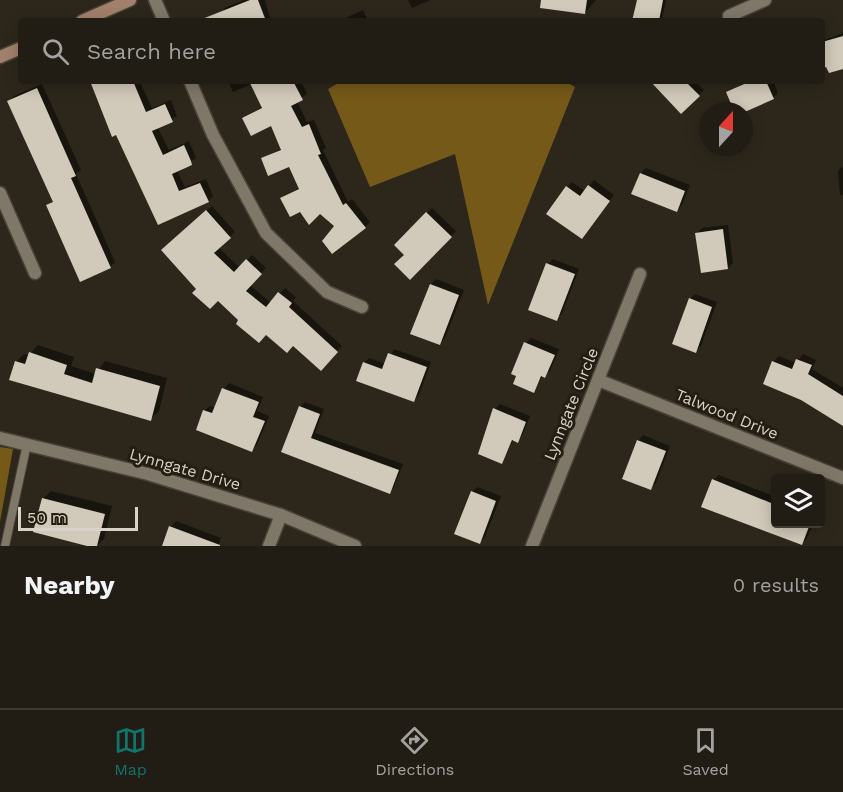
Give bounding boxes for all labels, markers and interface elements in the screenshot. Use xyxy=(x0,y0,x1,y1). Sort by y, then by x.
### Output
search box xyxy=(18,18,825,84)
icon: search xyxy=(39,35,72,68)
text: Search here xyxy=(87,39,216,64)
north arrow xyxy=(699,102,753,156)
street label: Lynngate Circle xyxy=(540,345,602,463)
street label: Talwood Drive xyxy=(673,385,781,443)
street label: Lynngate Drive xyxy=(127,444,243,494)
map controls xyxy=(771,474,825,528)
button: layers xyxy=(771,474,825,528)
scale bar xyxy=(18,504,138,532)
text: 50 m xyxy=(27,508,67,527)
text: Nearby xyxy=(24,570,115,600)
text: 0 results xyxy=(733,573,819,597)
tab: Map xyxy=(114,724,147,779)
tab: Directions xyxy=(375,724,454,779)
tab: Saved xyxy=(682,724,729,779)

